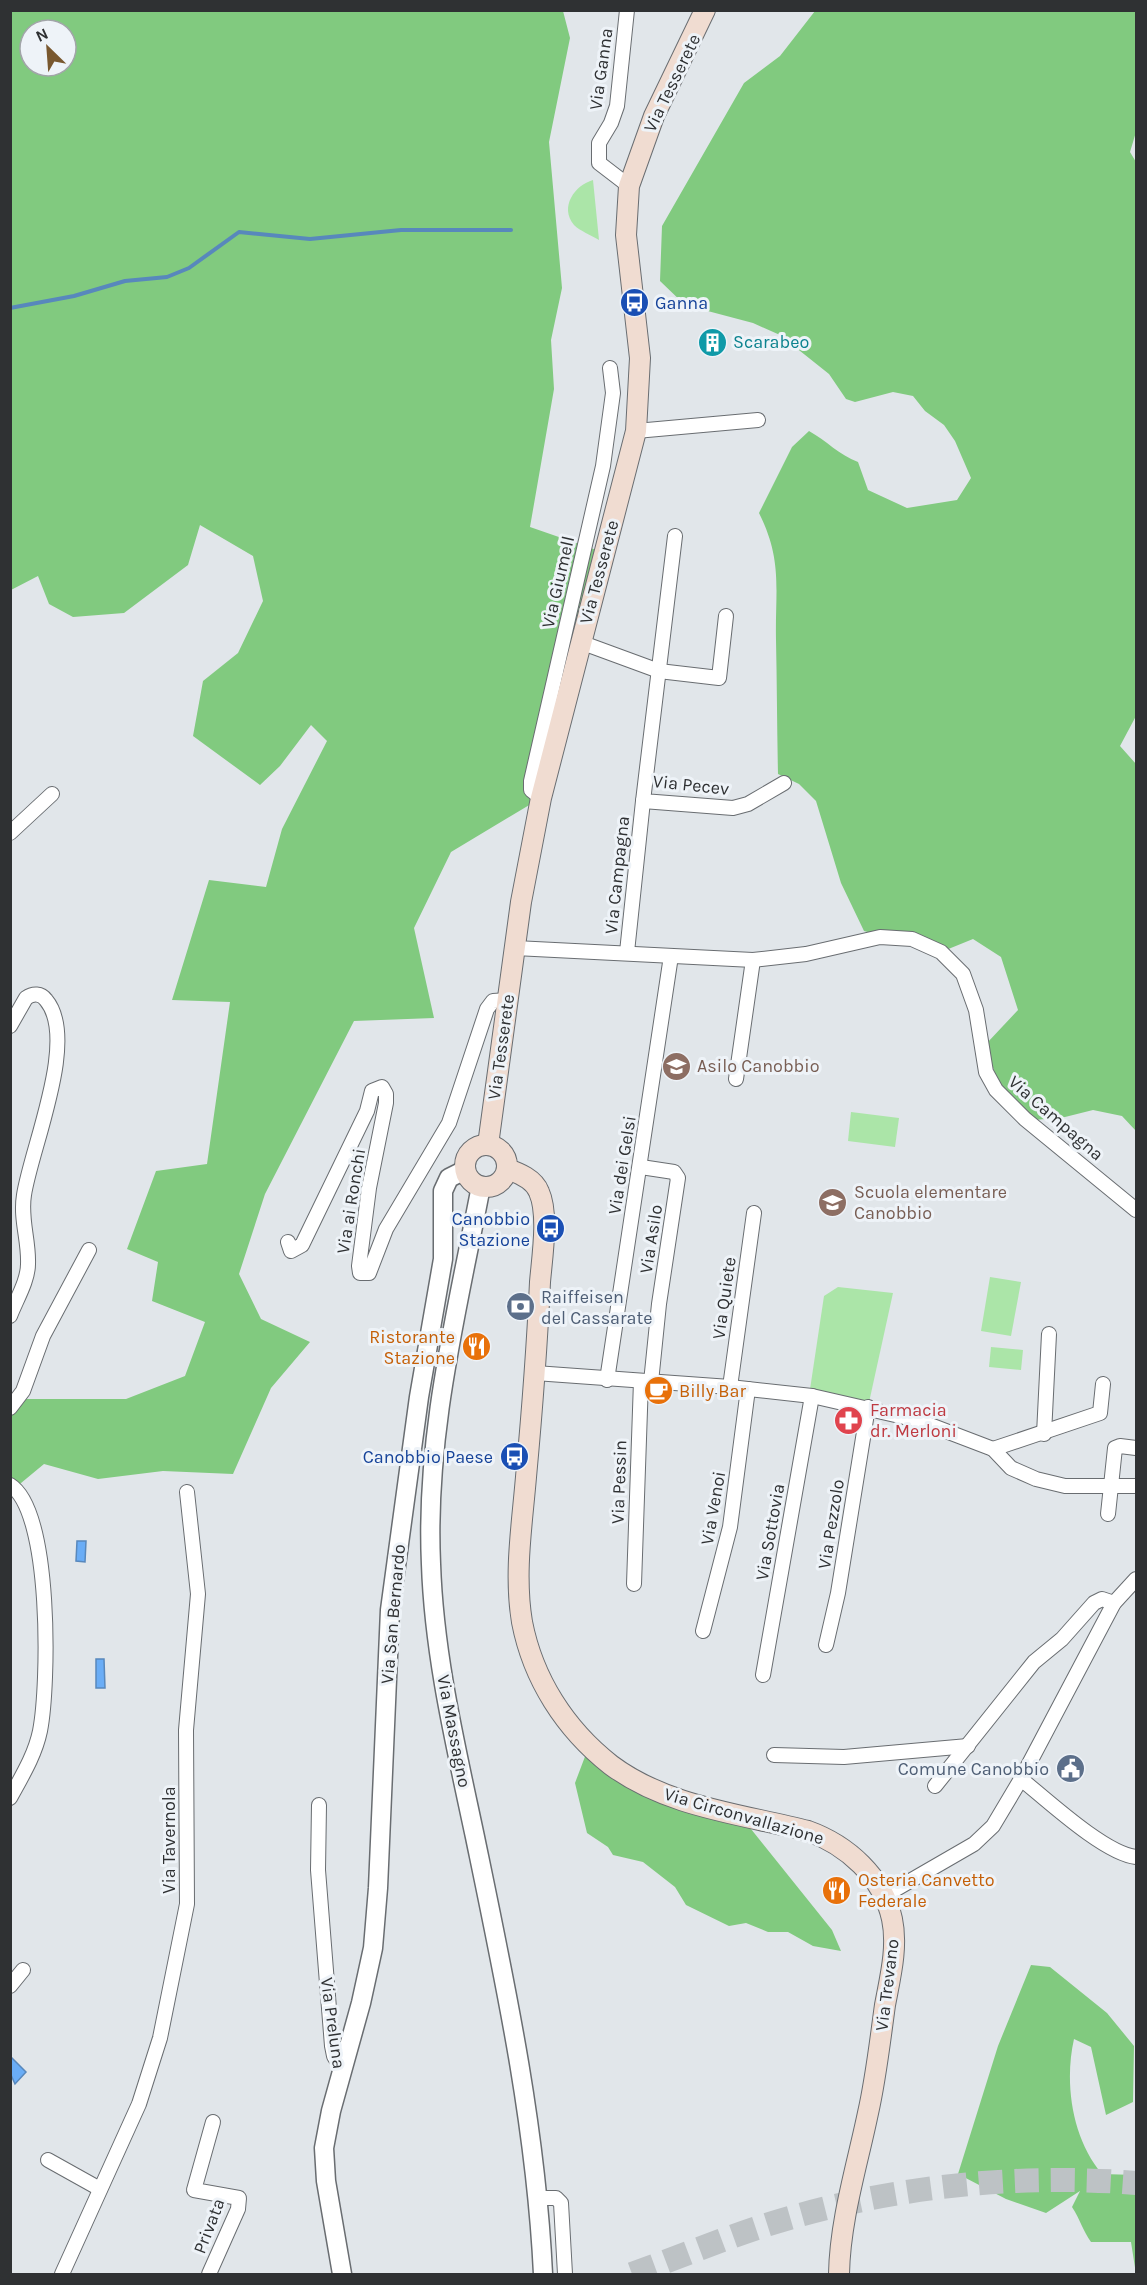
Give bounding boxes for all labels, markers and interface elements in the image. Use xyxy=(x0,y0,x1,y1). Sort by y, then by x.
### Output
north arrow xyxy=(18,18,78,78)
text: N xyxy=(33,24,51,46)
street label: Via Ganna xyxy=(584,26,618,112)
street label: Via Tesserete xyxy=(639,30,705,136)
bus stop icon: Ganna xyxy=(618,287,650,319)
place label: Ganna xyxy=(655,292,708,314)
building icon: Scarabeo xyxy=(696,326,728,358)
place label: Scarabeo xyxy=(733,331,809,353)
street label: Via Tesserete xyxy=(575,518,623,626)
street label: Via Giumell xyxy=(537,534,579,630)
street label: Via Pecev xyxy=(652,770,730,800)
street label: Via Campagna xyxy=(600,815,634,935)
street label: Via Tesserete xyxy=(483,993,519,1101)
school or university icon: Asilo Canobbio xyxy=(660,1050,692,1082)
place label: Asilo Canobbio xyxy=(697,1055,820,1077)
street label: Via Campagna xyxy=(1004,1071,1108,1165)
street label: Via dei Gelsi xyxy=(603,1114,641,1216)
street label: Via ai Ronchi xyxy=(332,1147,370,1255)
place label: Scuola elementare Canobbio xyxy=(854,1181,1007,1224)
school or university icon: Scuola elementare Canobbio xyxy=(817,1186,849,1218)
street label: Via Asilo xyxy=(635,1203,667,1275)
place label: Canobbio Stazione xyxy=(452,1208,530,1251)
bus stop icon: Canobbio Stazione xyxy=(535,1213,567,1245)
street label: Via Quiete xyxy=(707,1255,741,1341)
place label: Raiffeisen del Cassarate xyxy=(541,1286,652,1329)
bank icon: Raiffeisen del Cassarate xyxy=(504,1291,536,1323)
place label: Ristorante Stazione xyxy=(369,1326,455,1369)
restaurant icon: Ristorante Stazione xyxy=(460,1331,492,1363)
cafe icon: Billy Bar xyxy=(642,1375,674,1407)
place label: Billy Bar xyxy=(679,1380,746,1402)
place label: Farmacia dr. Merloni xyxy=(870,1399,957,1442)
pharmacy icon: Farmacia dr. Merloni xyxy=(833,1404,865,1436)
street label: Via Pessin xyxy=(607,1440,631,1524)
bus stop icon: Canobbio Paese xyxy=(498,1441,530,1473)
place label: Canobbio Paese xyxy=(363,1446,493,1468)
street label: Via Venoi xyxy=(696,1469,730,1547)
street label: Via Pezzolo xyxy=(813,1477,849,1571)
street label: Via Sottovia xyxy=(751,1482,789,1582)
street label: Via San Bernardo xyxy=(376,1543,410,1685)
street label: Via Massagno xyxy=(432,1673,476,1789)
public building icon: Comune Canobbio xyxy=(1054,1753,1086,1785)
place label: Comune Canobbio xyxy=(898,1758,1049,1780)
street label: Via Circonvallazione xyxy=(661,1783,827,1849)
street label: Via Tavernola xyxy=(158,1786,180,1894)
place label: Osteria Canvetto Federale xyxy=(858,1869,995,1912)
restaurant icon: Osteria Canvetto Federale xyxy=(821,1874,853,1906)
street label: Via Trevano xyxy=(870,1938,904,2032)
street label: Via Preluna xyxy=(316,1976,350,2070)
street label: Privata xyxy=(188,2195,230,2257)

